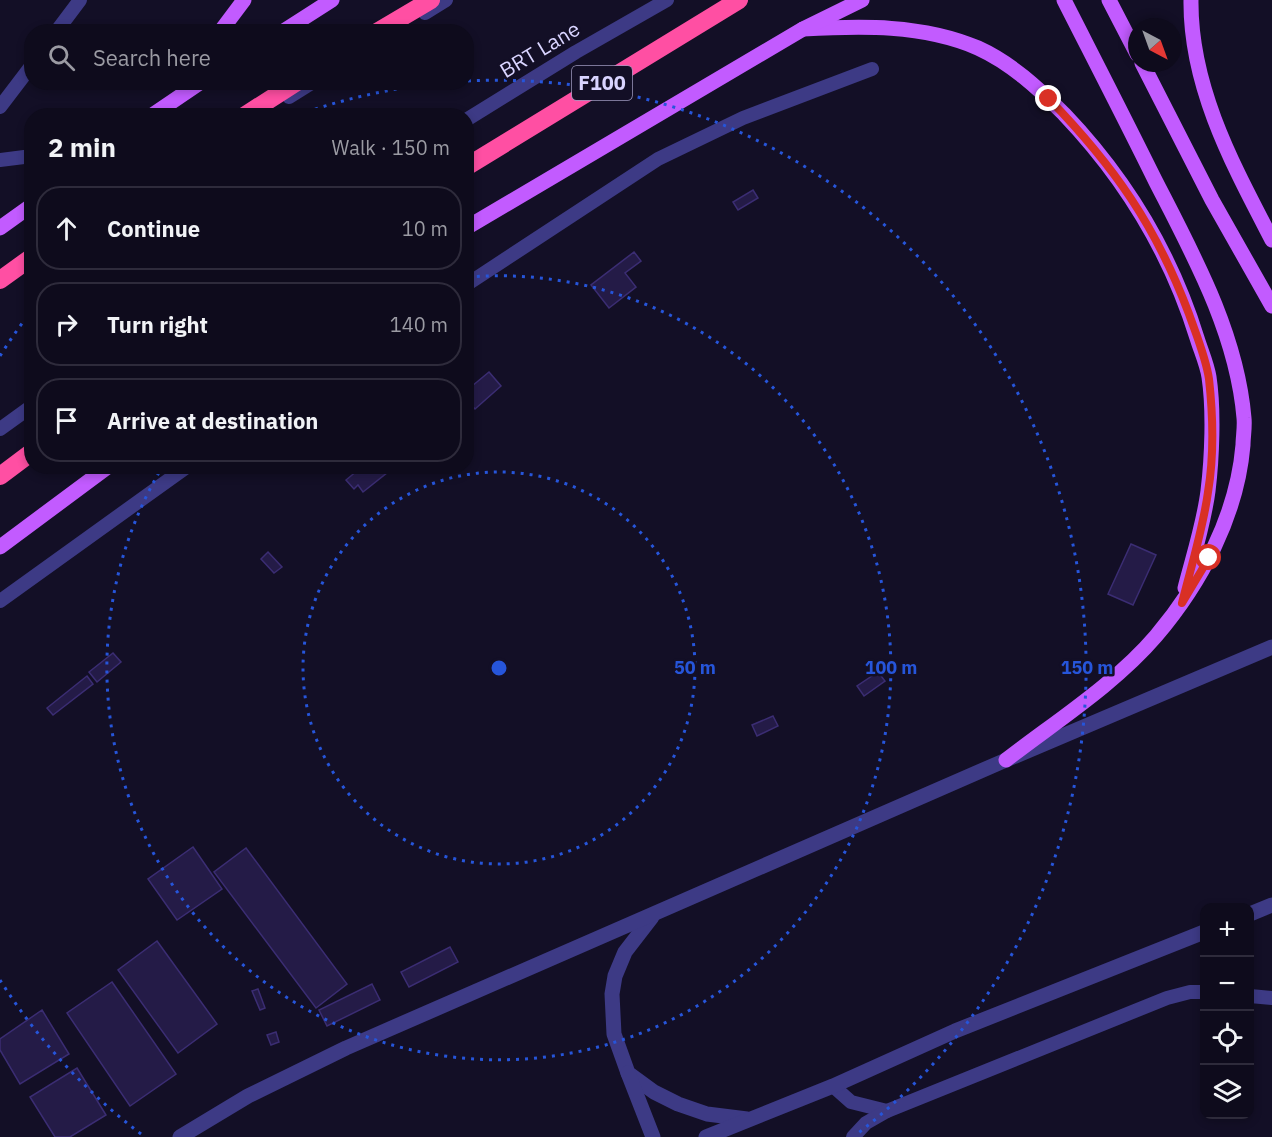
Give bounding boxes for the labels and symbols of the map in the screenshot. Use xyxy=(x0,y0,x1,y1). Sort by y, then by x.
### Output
street label: BRT Lane xyxy=(494,14,585,84)
north arrow xyxy=(1128,18,1182,72)
road number: F100 xyxy=(572,66,632,100)
route end xyxy=(1035,85,1061,111)
route start xyxy=(1195,544,1221,570)
text: 50 m xyxy=(674,656,716,679)
text: 100 m xyxy=(865,656,917,679)
text: 150 m xyxy=(1061,656,1113,679)
centre of rings xyxy=(489,658,509,678)

